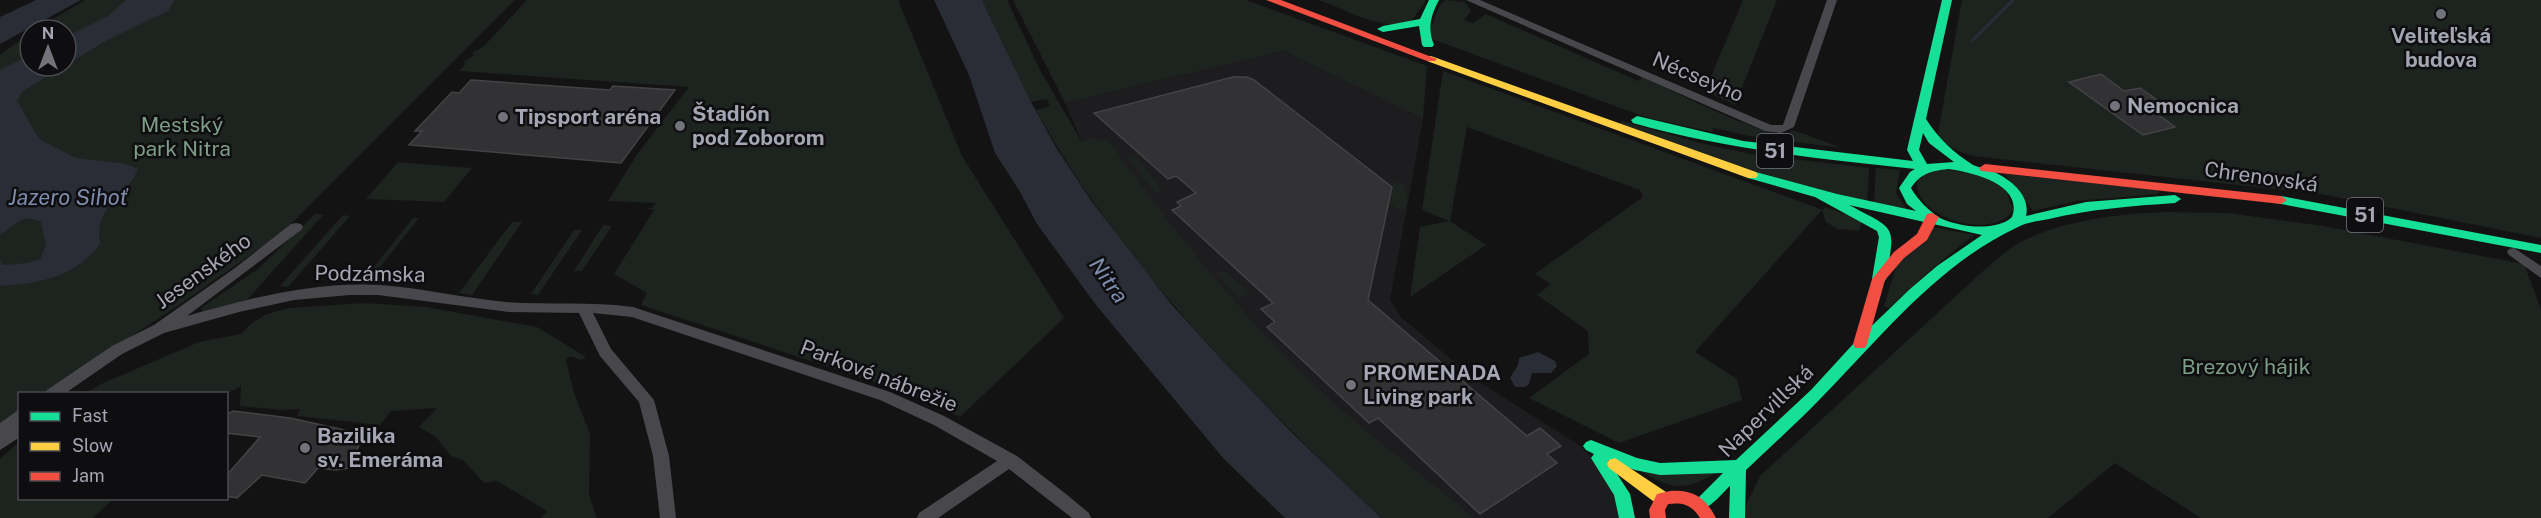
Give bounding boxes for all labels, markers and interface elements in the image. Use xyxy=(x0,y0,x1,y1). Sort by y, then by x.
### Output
marker: Veliteľská budova xyxy=(2434,7,2448,21)
north arrow xyxy=(18,18,78,78)
place label: Veliteľská budova xyxy=(2391,23,2491,72)
text: N xyxy=(42,24,54,43)
street label: Nécseyho xyxy=(1649,46,1748,107)
place label: Nemocnica xyxy=(2127,93,2239,118)
marker: Nemocnica xyxy=(2108,99,2122,113)
place label: Štadión pod Zoborom xyxy=(692,101,825,150)
place label: Tipsport aréna xyxy=(515,104,661,129)
marker: Tipsport aréna xyxy=(496,110,510,124)
park label: Mestský park Nitra xyxy=(133,112,231,161)
marker: Štadión pod Zoborom xyxy=(673,119,687,133)
road number: 51 xyxy=(1757,134,1793,168)
street label: Chrenovská xyxy=(2203,156,2319,197)
water label: Jazero Sihoť xyxy=(8,184,129,210)
road number: 51 xyxy=(2347,198,2383,232)
street label: Jesenského xyxy=(150,227,255,314)
water label: Nitra xyxy=(1084,252,1134,308)
street label: Podzámska xyxy=(314,260,426,287)
street label: Parkové nábrežie xyxy=(797,334,961,417)
park label: Brezový hájik xyxy=(2182,354,2311,379)
street label: Napervillská xyxy=(1713,359,1818,462)
place label: PROMENADA Living park xyxy=(1363,360,1501,409)
marker: PROMENADA Living park xyxy=(1344,378,1358,392)
legend xyxy=(18,392,228,500)
text: Fast xyxy=(72,405,108,426)
place label: Bazilika sv. Emeráma xyxy=(317,423,443,472)
text: Slow xyxy=(72,435,113,456)
marker: Bazilika sv. Emeráma xyxy=(298,441,312,455)
text: Jam xyxy=(72,465,105,486)

